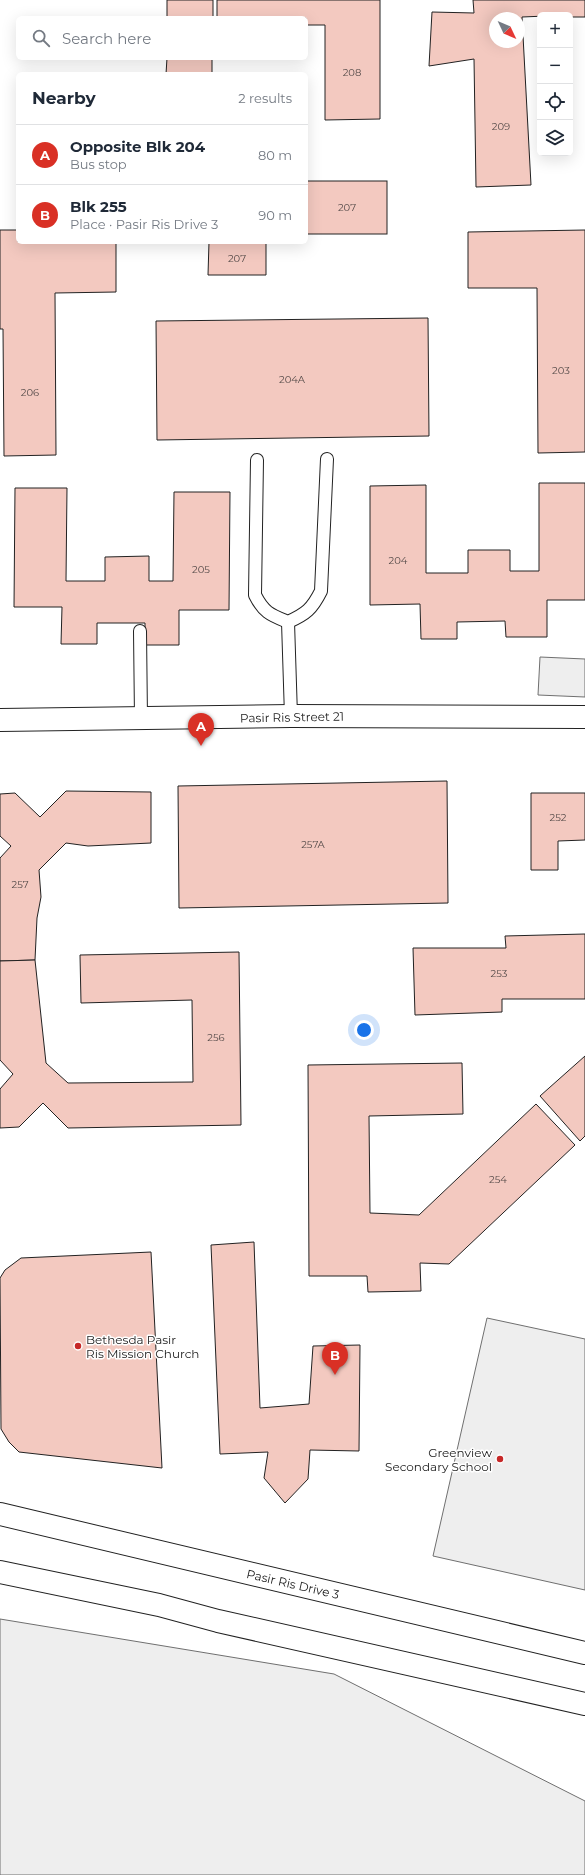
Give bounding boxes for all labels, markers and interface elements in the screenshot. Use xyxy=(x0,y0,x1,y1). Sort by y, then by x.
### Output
north arrow xyxy=(489,12,525,48)
map controls xyxy=(537,12,573,156)
button: + xyxy=(537,12,573,48)
search box xyxy=(16,16,308,60)
icon: search xyxy=(30,27,52,49)
text: Search here xyxy=(62,29,151,48)
button: − xyxy=(537,48,573,84)
house number: 208 xyxy=(343,66,361,79)
button: locate xyxy=(537,84,573,120)
text: Nearby xyxy=(32,88,96,108)
text: 2 results xyxy=(238,90,292,106)
house number: 209 xyxy=(492,120,510,133)
button: layers xyxy=(537,120,573,156)
text: Opposite Blk 204 xyxy=(70,137,205,156)
text: A xyxy=(40,147,50,163)
text: 80 m xyxy=(258,147,292,163)
text: Bus stop xyxy=(70,156,127,172)
text: Blk 255 xyxy=(70,197,127,216)
house number: 207 xyxy=(338,201,356,214)
text: B xyxy=(40,207,50,223)
text: 90 m xyxy=(258,207,292,223)
text: Place · Pasir Ris Drive 3 xyxy=(70,216,218,232)
house number: 207 xyxy=(228,252,246,265)
house number: 203 xyxy=(552,364,570,377)
house number: 204A xyxy=(279,373,306,386)
house number: 206 xyxy=(21,386,39,399)
house number: 204 xyxy=(389,554,408,567)
house number: 205 xyxy=(192,563,210,576)
street label: Pasir Ris Street 21 xyxy=(240,709,344,725)
pin: A xyxy=(188,713,214,746)
house number: 252 xyxy=(550,811,567,824)
house number: 257A xyxy=(301,838,326,851)
house number: 257 xyxy=(11,878,29,891)
house number: 253 xyxy=(491,967,508,980)
your location xyxy=(354,1020,374,1040)
house number: 256 xyxy=(207,1031,225,1044)
house number: 254 xyxy=(489,1173,507,1186)
place label: Bethesda Pasir Ris Mission Church xyxy=(86,1332,199,1361)
marker: Bethesda Pasir Ris Mission Church xyxy=(73,1341,83,1351)
pin: B xyxy=(322,1342,348,1375)
place label: Greenview Secondary School xyxy=(385,1445,492,1474)
marker: Greenview Secondary School xyxy=(495,1454,505,1464)
street label: Pasir Ris Drive 3 xyxy=(245,1566,341,1602)

